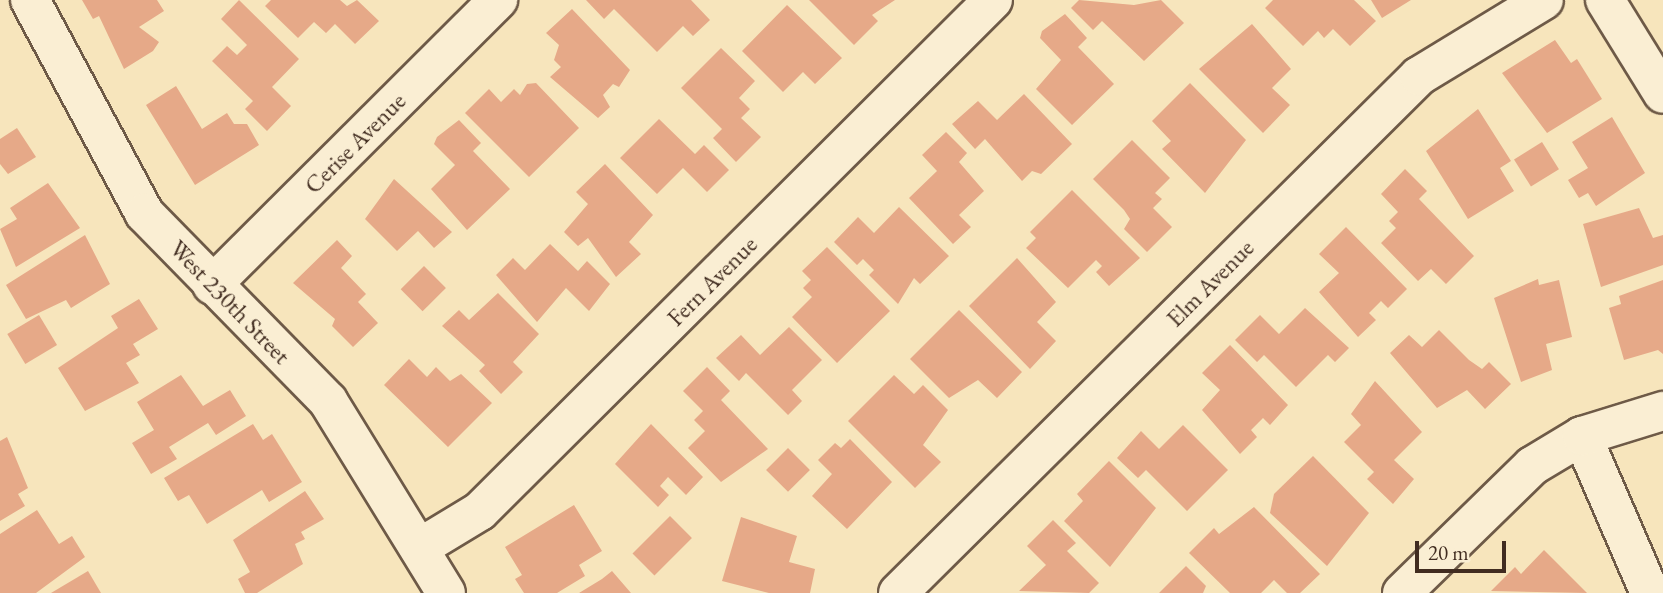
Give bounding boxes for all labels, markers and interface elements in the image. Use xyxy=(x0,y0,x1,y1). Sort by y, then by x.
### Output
street label: Cerise Avenue xyxy=(298,86,412,200)
street label: Fern Avenue xyxy=(661,230,763,332)
street label: Elm Avenue xyxy=(1160,233,1260,333)
street label: West 230th Street xyxy=(164,234,296,370)
scale bar xyxy=(1418,526,1509,570)
text: 20 m xyxy=(1428,539,1469,566)

